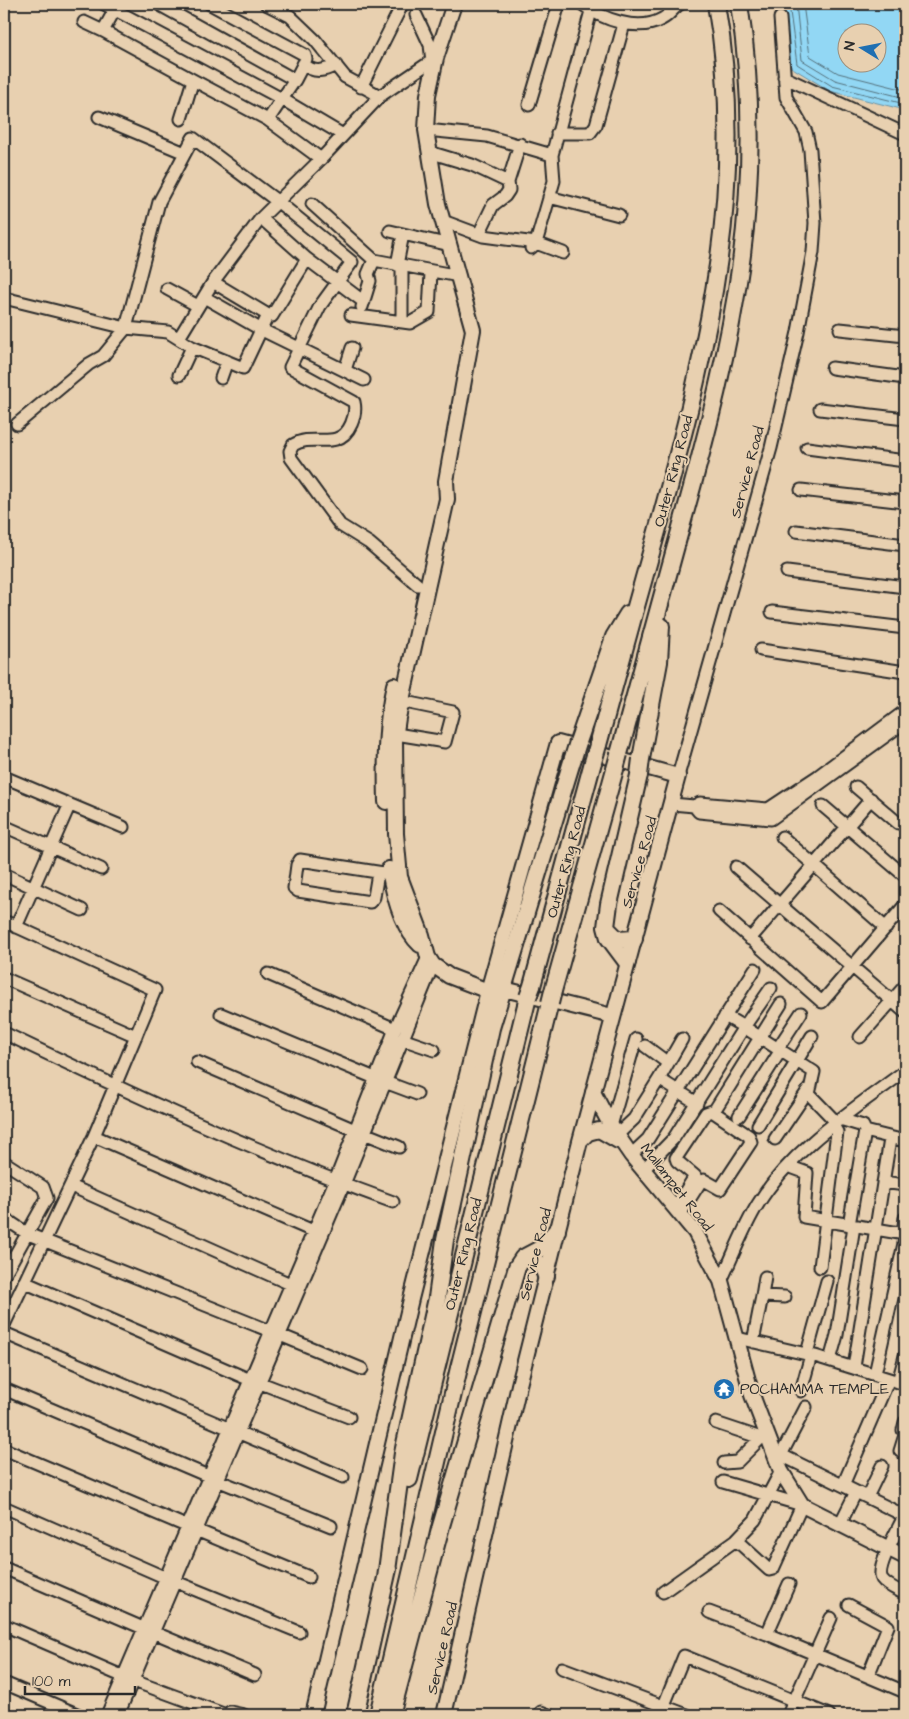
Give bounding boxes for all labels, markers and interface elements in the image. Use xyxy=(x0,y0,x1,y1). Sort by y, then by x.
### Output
north arrow xyxy=(836,22,886,72)
text: N xyxy=(840,40,861,52)
street label: Outer Ring Road xyxy=(648,413,700,530)
street label: Service Road xyxy=(725,424,770,520)
street label: Outer Ring Road xyxy=(541,804,593,921)
street label: Service Road xyxy=(616,814,663,910)
street label: Mallampet Road xyxy=(635,1139,718,1236)
street label: Outer Ring Road xyxy=(439,1196,489,1313)
street label: Service Road xyxy=(514,1206,557,1302)
temple icon: POCHAMMA TEMPLE xyxy=(712,1377,736,1401)
place label: POCHAMMA TEMPLE xyxy=(740,1379,889,1400)
street label: Service Road xyxy=(422,1600,463,1696)
scale bar xyxy=(25,1664,135,1696)
text: 100 m xyxy=(32,1671,71,1692)

